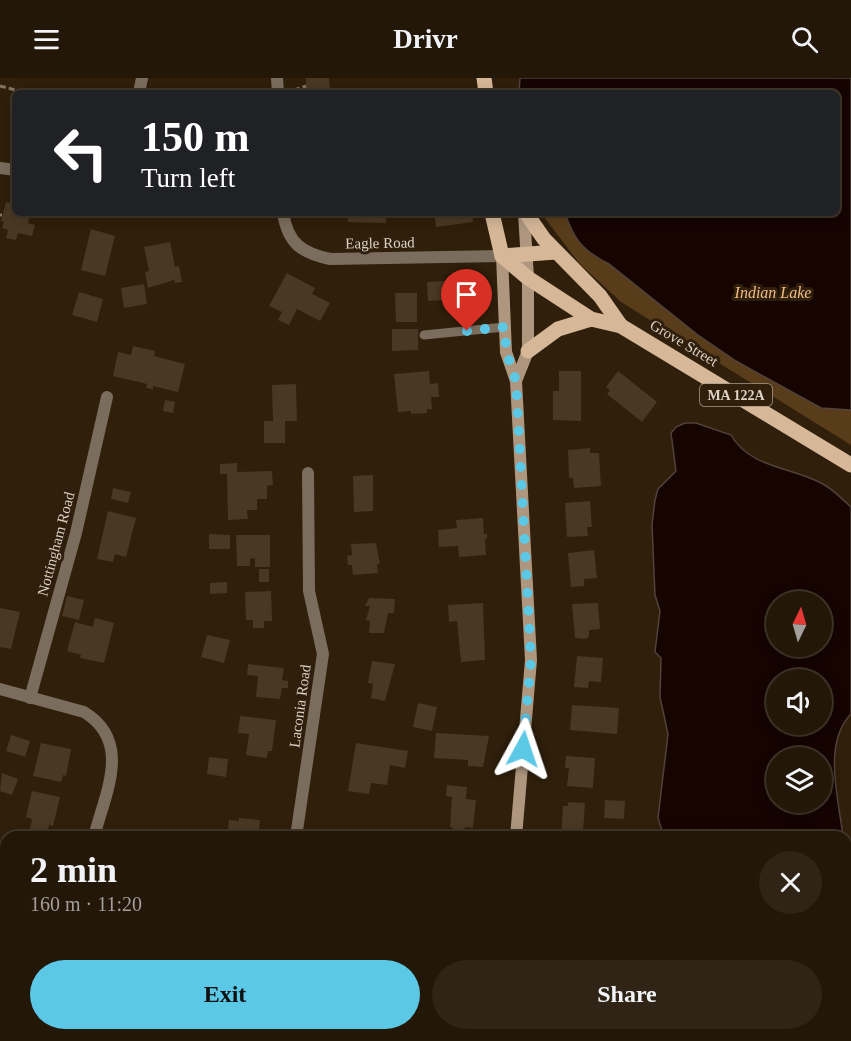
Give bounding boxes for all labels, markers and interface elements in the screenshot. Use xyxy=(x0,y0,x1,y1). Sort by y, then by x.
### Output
icon: menu xyxy=(30,23,63,56)
icon: search xyxy=(788,23,821,56)
text: Drivr xyxy=(393,24,458,54)
icon: left xyxy=(42,114,120,192)
text: 150 m xyxy=(141,114,250,160)
text: Turn left xyxy=(141,163,235,193)
street label: Eagle Road xyxy=(345,234,415,252)
pin xyxy=(441,269,492,331)
icon: arrive xyxy=(450,278,483,311)
water label: Indian Lake xyxy=(734,284,811,301)
street label: Grove Street xyxy=(647,317,721,370)
road number: MA 122A xyxy=(700,384,772,406)
street label: Nottingham Road xyxy=(34,490,78,598)
north arrow xyxy=(766,591,832,657)
map controls xyxy=(766,591,832,813)
street label: Laconia Road xyxy=(286,663,314,749)
button: sound xyxy=(766,669,832,735)
position arrow xyxy=(491,717,555,781)
button: layers xyxy=(766,747,832,813)
text: 2 min xyxy=(30,850,117,890)
button: close xyxy=(759,851,822,914)
text: 160 m · 11:20 xyxy=(30,893,142,915)
button: Exit xyxy=(30,960,420,1029)
button: Share xyxy=(432,960,822,1029)

